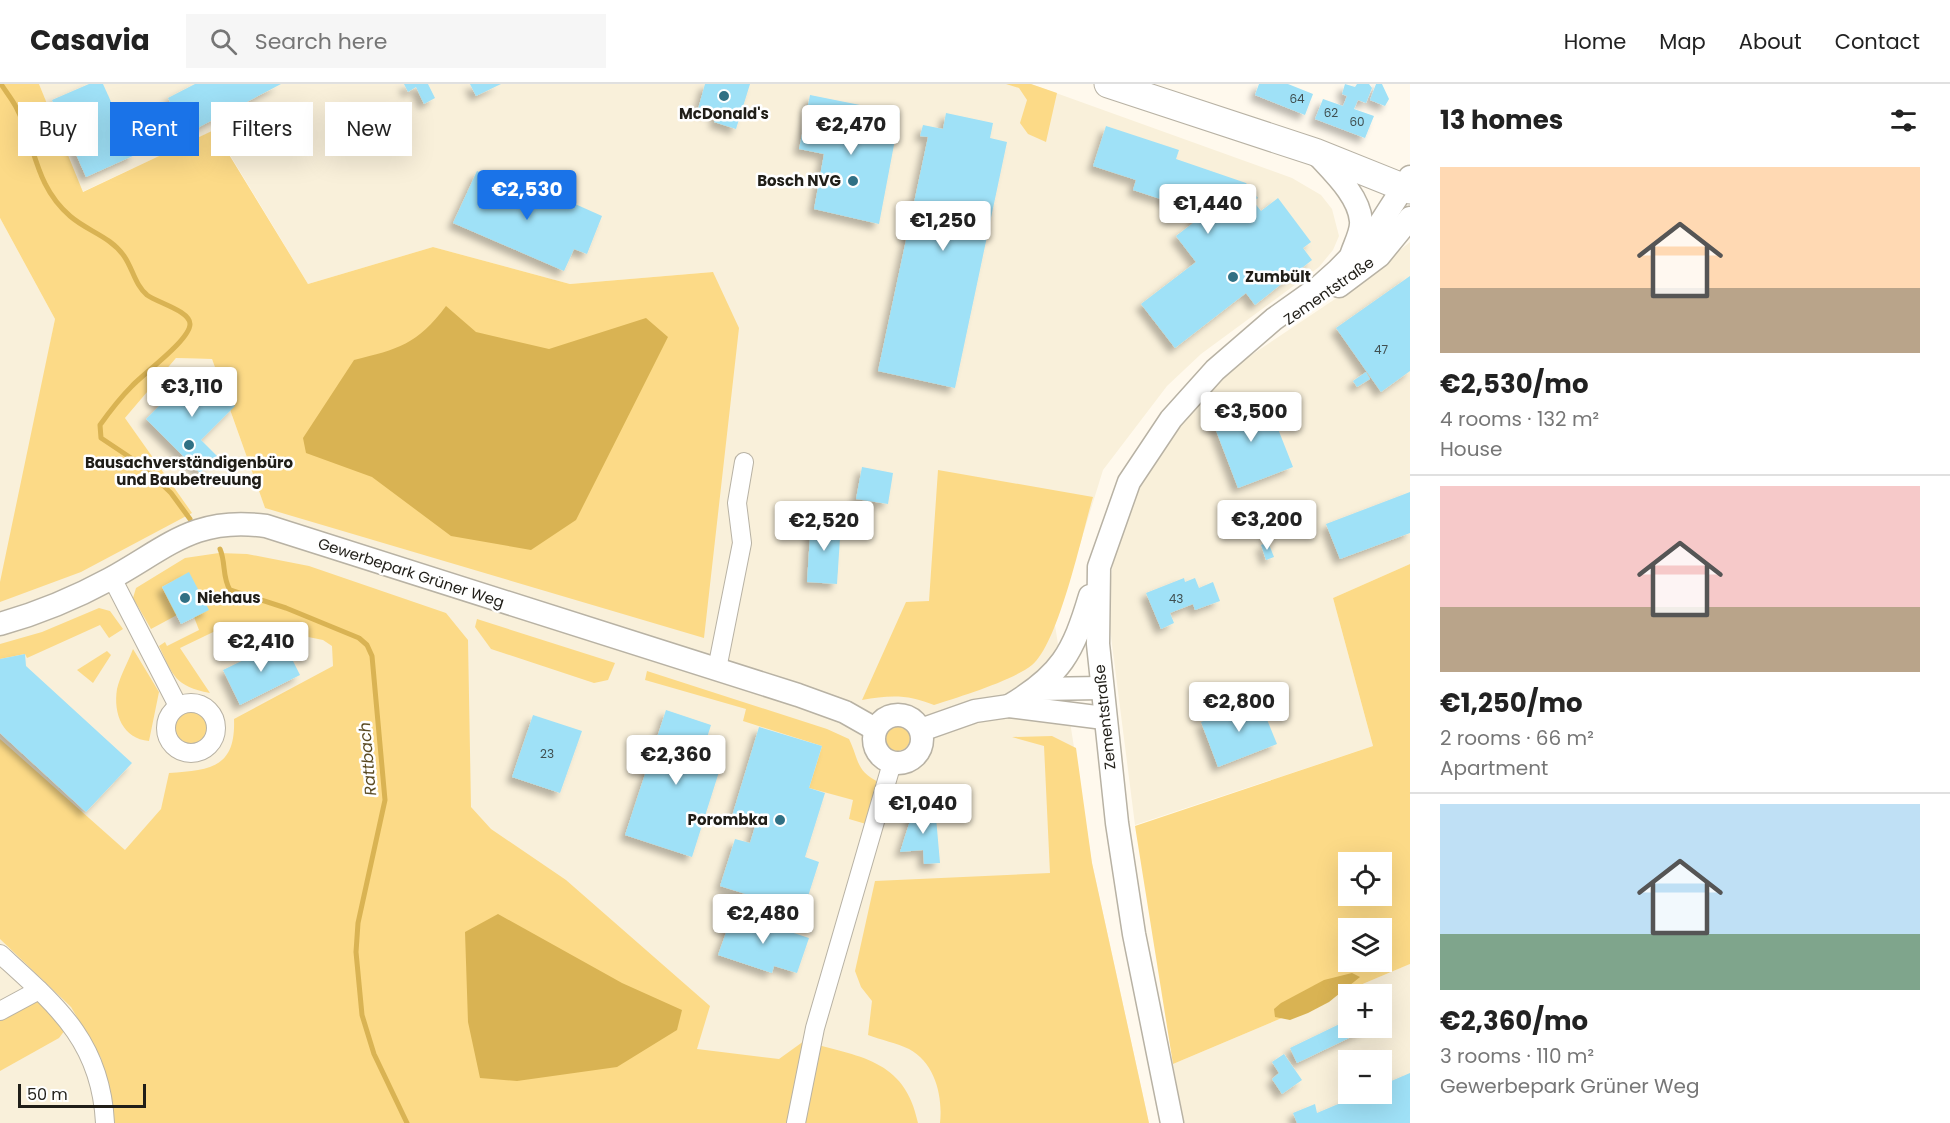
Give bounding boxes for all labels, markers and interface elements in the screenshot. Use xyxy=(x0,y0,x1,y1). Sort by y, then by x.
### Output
search box xyxy=(186,14,606,68)
text: Casavia xyxy=(30,21,150,60)
icon: search xyxy=(207,25,240,58)
text: Search here xyxy=(255,26,387,57)
text: Home xyxy=(1564,27,1626,56)
text: Map xyxy=(1659,27,1706,56)
text: About xyxy=(1739,27,1802,56)
text: Contact xyxy=(1835,27,1920,56)
marker: McDonald's xyxy=(717,89,731,103)
house number: 64 xyxy=(1289,90,1305,107)
chip: Buy xyxy=(18,102,98,156)
chip: Rent xyxy=(110,102,199,156)
chip: Filters xyxy=(211,102,313,156)
chip: New xyxy=(325,102,412,156)
text: 13 homes xyxy=(1440,102,1563,138)
place label: McDonald's xyxy=(679,103,769,124)
house number: 62 xyxy=(1324,104,1338,121)
icon: filters xyxy=(1887,104,1920,137)
pin: €2,470 xyxy=(802,105,900,156)
text: €2,470 xyxy=(816,110,886,138)
house number: 60 xyxy=(1349,113,1365,130)
pin: €2,530 xyxy=(478,170,576,221)
place label: Bosch NVG xyxy=(757,170,841,191)
marker: Bosch NVG xyxy=(846,174,860,188)
text: €2,530 xyxy=(491,175,563,203)
pin: €1,440 xyxy=(1159,184,1257,235)
text: €1,440 xyxy=(1173,189,1243,217)
pin: €1,250 xyxy=(894,201,992,252)
text: €1,250 xyxy=(910,206,976,234)
icon: home xyxy=(1626,206,1734,314)
street label: Zementstraße xyxy=(1279,252,1378,330)
place label: Zumbült xyxy=(1245,266,1311,287)
marker: Zumbült xyxy=(1226,270,1240,284)
house number: 47 xyxy=(1374,341,1388,358)
text: €2,530/mo xyxy=(1440,366,1588,402)
pin: €3,110 xyxy=(143,367,241,418)
text: €3,110 xyxy=(161,372,223,400)
pin: €3,500 xyxy=(1202,392,1300,443)
text: €3,500 xyxy=(1215,397,1287,425)
text: 4 rooms · 132 m² xyxy=(1440,405,1599,433)
text: House xyxy=(1440,435,1502,463)
marker: Bausachverständigenbüro und Baubetreuung xyxy=(182,438,196,452)
place label: Bausachverständigenbüro und Baubetreuung xyxy=(85,452,294,490)
pin: €3,200 xyxy=(1218,500,1316,551)
pin: €2,520 xyxy=(775,501,873,552)
text: €3,200 xyxy=(1231,505,1303,533)
text: €2,520 xyxy=(789,506,859,534)
icon: home xyxy=(1626,525,1734,633)
street label: Gewerbepark Grüner Weg xyxy=(315,532,507,613)
place label: Niehaus xyxy=(197,587,261,608)
house number: 43 xyxy=(1169,590,1183,607)
marker: Niehaus xyxy=(178,591,192,605)
pin: €2,410 xyxy=(212,622,310,673)
text: €2,410 xyxy=(227,627,295,655)
street label: Zementstraße xyxy=(1089,663,1120,771)
pin: €2,800 xyxy=(1190,682,1288,733)
text: €1,250/mo xyxy=(1440,685,1583,721)
text: €2,800 xyxy=(1203,687,1275,715)
water label: Rattbach xyxy=(353,721,382,797)
text: 2 rooms · 66 m² xyxy=(1440,724,1594,752)
pin: €2,360 xyxy=(627,735,725,786)
text: €2,360 xyxy=(641,740,711,768)
house number: 23 xyxy=(540,745,554,762)
text: Apartment xyxy=(1440,754,1548,782)
pin: €1,040 xyxy=(874,784,972,835)
text: €1,040 xyxy=(889,789,957,817)
place label: Porombka xyxy=(688,809,768,830)
marker: Porombka xyxy=(773,813,787,827)
icon: home xyxy=(1626,843,1734,951)
map controls xyxy=(1338,852,1392,1104)
button: locate xyxy=(1338,852,1392,906)
pin: €2,480 xyxy=(714,894,812,945)
text: €2,480 xyxy=(727,899,799,927)
button: layers xyxy=(1338,918,1392,972)
button: + xyxy=(1338,984,1392,1038)
text: €2,360/mo xyxy=(1440,1003,1588,1039)
text: 3 rooms · 110 m² xyxy=(1440,1042,1594,1070)
button: − xyxy=(1338,1050,1392,1104)
text: Gewerbepark Grüner Weg xyxy=(1440,1072,1700,1100)
scale bar xyxy=(18,1081,146,1108)
text: 50 m xyxy=(27,1083,68,1106)

